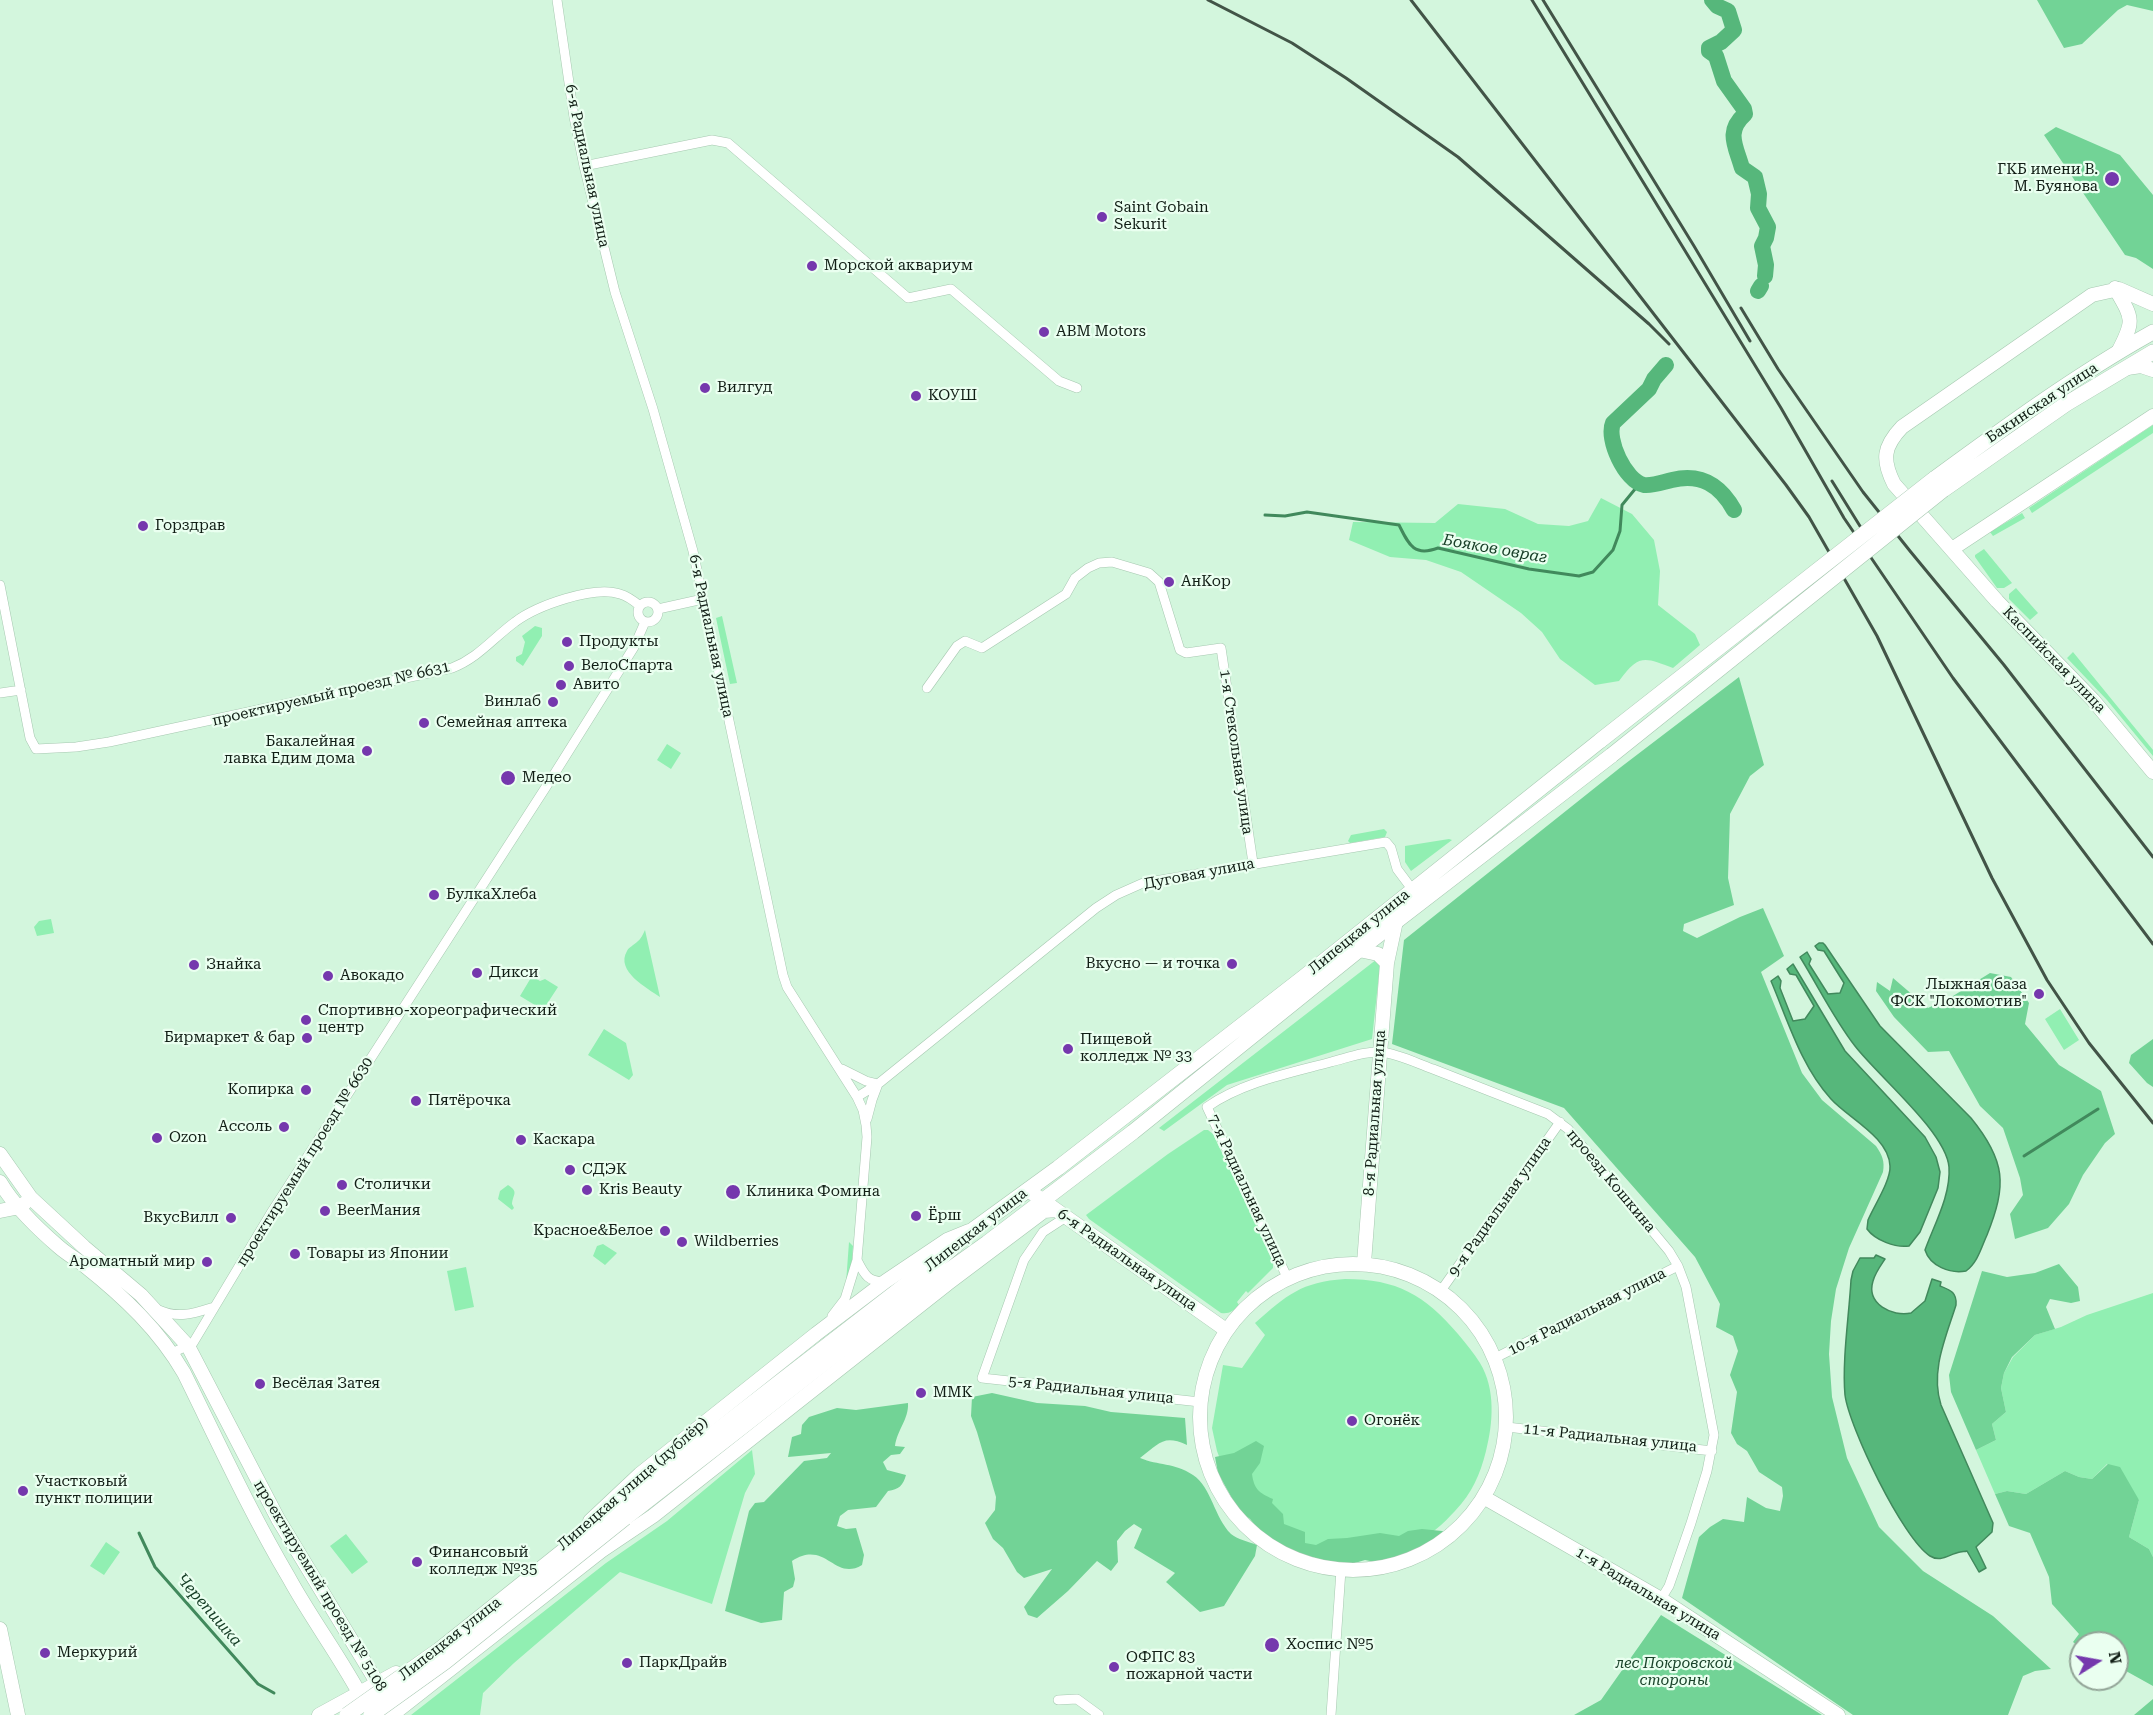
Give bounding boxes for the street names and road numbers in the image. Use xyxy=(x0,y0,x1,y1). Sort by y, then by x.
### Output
street label: 6-я Радиальная улица xyxy=(561,83,613,249)
street label: Бакинская улица xyxy=(1983,359,2101,447)
street label: 6-я Радиальная улица xyxy=(685,553,737,719)
street label: Каспийская улица xyxy=(1999,603,2109,717)
street label: проектируемый проезд № 6631 xyxy=(210,658,452,730)
street label: 1-я Стекольная улица xyxy=(1216,668,1256,836)
street label: Дуговая улица xyxy=(1142,854,1256,894)
street label: Липецкая улица xyxy=(1305,886,1413,978)
street label: 8-я Радиальная улица xyxy=(1360,1029,1390,1197)
street label: проектируемый проезд № 6630 xyxy=(233,1054,377,1270)
street label: 7-я Радиальная улица xyxy=(1204,1112,1290,1270)
street label: проезд Кошкина xyxy=(1563,1126,1659,1236)
street label: 9-я Радиальная улица xyxy=(1445,1134,1555,1280)
street label: Липецкая улица xyxy=(921,1185,1031,1275)
street label: 6-я Радиальная улица xyxy=(1054,1205,1200,1315)
street label: 10-я Радиальная улица xyxy=(1505,1264,1669,1360)
street label: 5-я Радиальная улица xyxy=(1007,1372,1175,1408)
street label: Липецкая улица (дублёр) xyxy=(554,1414,712,1554)
street label: 11-я Радиальная улица xyxy=(1522,1420,1698,1456)
street label: проектируемый проезд № 5108 xyxy=(250,1477,390,1695)
street label: 1-я Радиальная улица xyxy=(1572,1543,1724,1645)
street label: Липецкая улица xyxy=(395,1594,505,1684)

